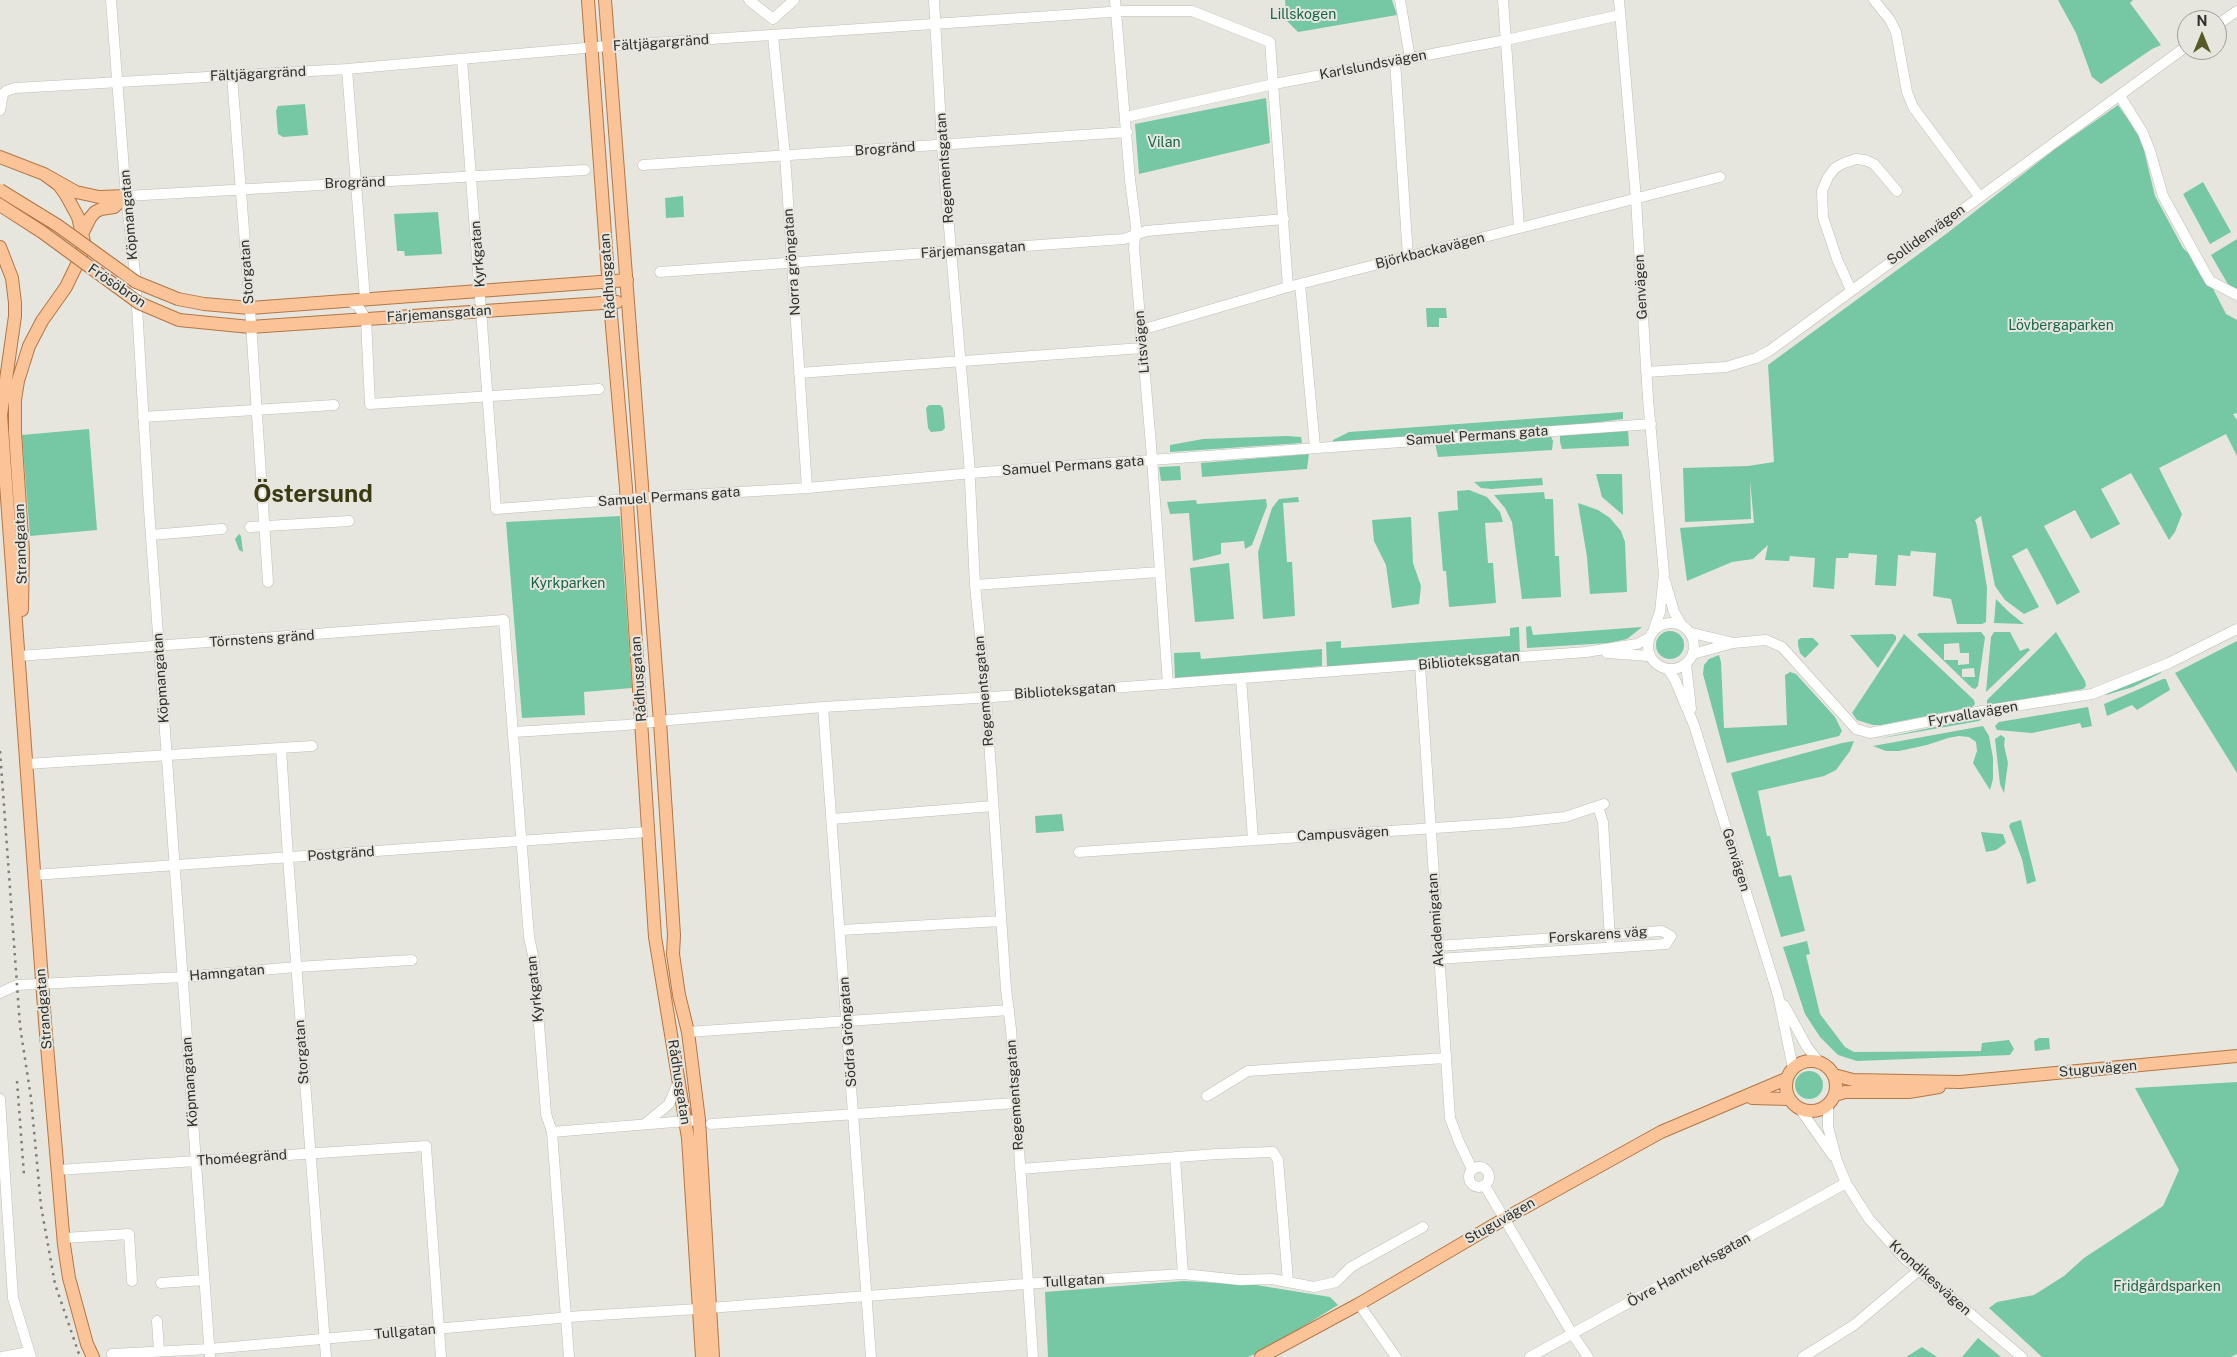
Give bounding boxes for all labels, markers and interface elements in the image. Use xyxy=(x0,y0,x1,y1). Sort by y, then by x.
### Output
park label: Lillskogen xyxy=(1270,7,1336,23)
north arrow xyxy=(2177,10,2227,60)
text: N xyxy=(2197,13,2207,29)
street label: Fältjägargränd xyxy=(612,31,710,55)
street label: Karlslundsvägen xyxy=(1318,46,1428,84)
street label: Fältjägargränd xyxy=(210,63,306,85)
street label: Regementsgatan xyxy=(933,112,957,224)
park label: Vilan xyxy=(1148,135,1180,151)
street label: Brogränd xyxy=(854,139,916,159)
street label: Köpmangatan xyxy=(117,169,141,261)
street label: Brogränd xyxy=(324,174,386,192)
street label: Sollidenvägen xyxy=(1884,201,1968,269)
street label: Norra gröngatan xyxy=(780,208,804,316)
street label: Kyrkgatan xyxy=(467,220,489,288)
street label: Björkbackavägen xyxy=(1374,229,1486,273)
street label: Rådhusgatan xyxy=(597,233,619,319)
street label: Färjemansgatan xyxy=(920,238,1026,262)
street label: Storgatan xyxy=(236,239,258,305)
street label: Genvägen xyxy=(1631,254,1651,320)
street label: Frösöbron xyxy=(85,261,149,311)
street label: Färjemansgatan xyxy=(386,302,492,326)
street label: Litsvägen xyxy=(1131,310,1153,374)
park label: Lövbergaparken xyxy=(2008,318,2114,334)
street label: Samuel Permans gata xyxy=(1405,423,1549,449)
street label: Samuel Permans gata xyxy=(1001,453,1145,479)
district label: Östersund xyxy=(253,481,373,509)
street label: Samuel Permans gata xyxy=(597,484,741,510)
street label: Strandgatan xyxy=(11,503,31,585)
park label: Kyrkparken xyxy=(531,576,605,592)
street label: Törnstens gränd xyxy=(209,627,315,651)
street label: Köpmangatan xyxy=(149,632,173,724)
street label: Regementsgatan xyxy=(971,635,997,747)
street label: Rådhusgatan xyxy=(628,636,650,722)
street label: Biblioteksgatan xyxy=(1418,648,1520,674)
street label: Biblioteksgatan xyxy=(1014,679,1116,703)
street label: Fyrvallavägen xyxy=(1927,698,2019,730)
street label: Campusvägen xyxy=(1297,823,1389,845)
street label: Genvägen xyxy=(1718,826,1754,894)
street label: Postgränd xyxy=(307,843,375,865)
street label: Akademigatan xyxy=(1424,872,1448,968)
street label: Forskarens väg xyxy=(1548,923,1648,947)
street label: Kyrkgatan xyxy=(523,955,547,1023)
street label: Hamngatan xyxy=(189,961,265,985)
street label: Strandgatan xyxy=(32,968,56,1050)
street label: Södra Gröngatan xyxy=(836,976,860,1088)
street label: Storgatan xyxy=(291,1019,313,1085)
street label: Köpmangatan xyxy=(178,1036,202,1128)
street label: Rådhusgatan xyxy=(664,1038,694,1126)
street label: Regementsgatan xyxy=(1003,1039,1027,1151)
street label: Stuguvägen xyxy=(2058,1057,2138,1081)
street label: Thoméegränd xyxy=(196,1146,288,1170)
street label: Stuguvägen xyxy=(1462,1194,1538,1248)
street label: Övre Hantverksgatan xyxy=(1625,1229,1753,1311)
street label: Krondikesvägen xyxy=(1886,1237,1974,1319)
street label: Tullgatan xyxy=(1043,1271,1105,1291)
park label: Fridgårdsparken xyxy=(2113,1279,2221,1295)
street label: Tullgatan xyxy=(374,1321,436,1343)

